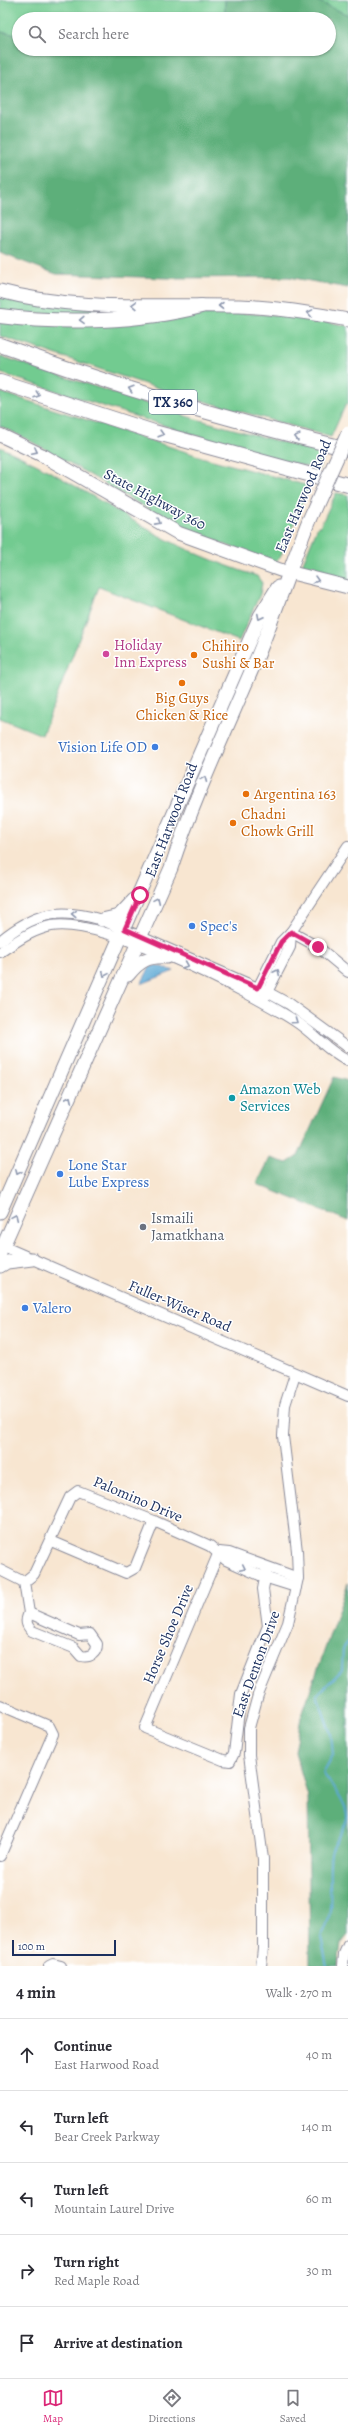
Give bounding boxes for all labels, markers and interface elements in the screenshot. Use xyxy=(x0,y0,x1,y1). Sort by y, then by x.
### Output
search box xyxy=(12,12,336,56)
icon: search xyxy=(26,23,48,45)
text: Search here xyxy=(58,24,129,44)
one-way arrow xyxy=(131,301,137,309)
one-way arrow xyxy=(218,302,224,310)
one-way arrow xyxy=(307,309,313,318)
one-way arrow xyxy=(79,316,85,324)
one-way arrow xyxy=(128,385,135,394)
one-way arrow xyxy=(33,390,40,399)
road number: TX 360 xyxy=(149,390,197,414)
one-way arrow xyxy=(157,429,164,438)
one-way arrow xyxy=(293,433,300,441)
street label: East Harwood Road xyxy=(270,436,336,556)
one-way arrow xyxy=(31,446,39,454)
street label: State Highway 360 xyxy=(100,464,210,534)
one-way arrow xyxy=(154,517,161,525)
one-way arrow xyxy=(313,575,319,583)
one-way arrow xyxy=(257,613,264,620)
place label: Holiday Inn Express xyxy=(114,635,187,672)
place label: Chihiro Sushi & Bar xyxy=(202,636,275,673)
marker: Holiday Inn Express xyxy=(101,649,111,659)
marker: Chihiro Sushi & Bar xyxy=(189,650,199,660)
marker: Big Guys Chicken & Rice xyxy=(177,678,187,688)
place label: Big Guys Chicken & Rice xyxy=(136,688,229,725)
place label: Vision Life OD xyxy=(57,737,147,757)
marker: Vision Life OD xyxy=(150,742,160,752)
street label: East Harwood Road xyxy=(140,759,202,880)
one-way arrow xyxy=(199,775,207,783)
place label: Argentina 163 xyxy=(253,784,336,804)
marker: Argentina 163 xyxy=(241,789,251,799)
place label: Chadni Chowk Grill xyxy=(241,804,314,841)
marker: Chadni Chowk Grill xyxy=(228,818,238,828)
route start xyxy=(131,886,149,904)
one-way arrow xyxy=(152,896,160,904)
one-way arrow xyxy=(71,909,77,918)
place label: Spec's xyxy=(200,916,238,936)
marker: Spec's xyxy=(187,921,197,931)
route end xyxy=(309,938,327,956)
one-way arrow xyxy=(182,960,189,968)
one-way arrow xyxy=(272,969,280,976)
one-way arrow xyxy=(101,971,109,978)
one-way arrow xyxy=(291,1016,298,1024)
place label: Amazon Web Services xyxy=(239,1079,321,1116)
marker: Amazon Web Services xyxy=(227,1093,237,1103)
one-way arrow xyxy=(64,1095,72,1103)
place label: Lone Star Lube Express xyxy=(68,1155,149,1192)
one-way arrow xyxy=(15,1167,23,1175)
marker: Lone Star Lube Express xyxy=(55,1169,65,1179)
place label: Ismaili Jamatkhana xyxy=(151,1208,225,1245)
one-way arrow xyxy=(11,1214,19,1221)
marker: Ismaili Jamatkhana xyxy=(138,1222,148,1232)
street label: Fuller-Wiser Road xyxy=(125,1275,235,1337)
place label: Valero xyxy=(32,1298,71,1318)
marker: Valero xyxy=(20,1303,30,1313)
street label: Palomino Drive xyxy=(90,1471,186,1527)
one-way arrow xyxy=(238,1563,246,1571)
street label: Horse Shoe Drive xyxy=(138,1581,198,1687)
street label: East Denton Drive xyxy=(227,1608,285,1720)
scale bar xyxy=(12,1938,116,1957)
text: 100 m xyxy=(18,1939,45,1954)
text: 4 min xyxy=(16,1981,56,2004)
text: Walk · 270 m xyxy=(266,1984,332,2001)
text: Continue xyxy=(54,2036,112,2056)
icon: ahead xyxy=(16,2044,38,2066)
text: 40 m xyxy=(306,2046,332,2063)
text: East Harwood Road xyxy=(54,2056,159,2073)
text: Turn left xyxy=(54,2108,109,2128)
icon: left xyxy=(16,2116,38,2138)
text: 140 m xyxy=(301,2118,332,2135)
text: Bear Creek Parkway xyxy=(54,2128,159,2145)
text: Turn left xyxy=(54,2180,109,2200)
icon: left xyxy=(16,2188,38,2210)
text: 60 m xyxy=(306,2190,332,2207)
text: Mountain Laurel Drive xyxy=(54,2200,174,2217)
text: Turn right xyxy=(54,2252,119,2272)
icon: right xyxy=(16,2260,38,2282)
text: 30 m xyxy=(306,2262,332,2279)
text: Red Maple Road xyxy=(54,2272,139,2289)
icon: arrive xyxy=(16,2332,38,2354)
text: Arrive at destination xyxy=(54,2333,183,2353)
tab: Map xyxy=(42,2387,64,2426)
tab: Directions xyxy=(148,2387,196,2426)
tab: Saved xyxy=(280,2387,306,2426)

